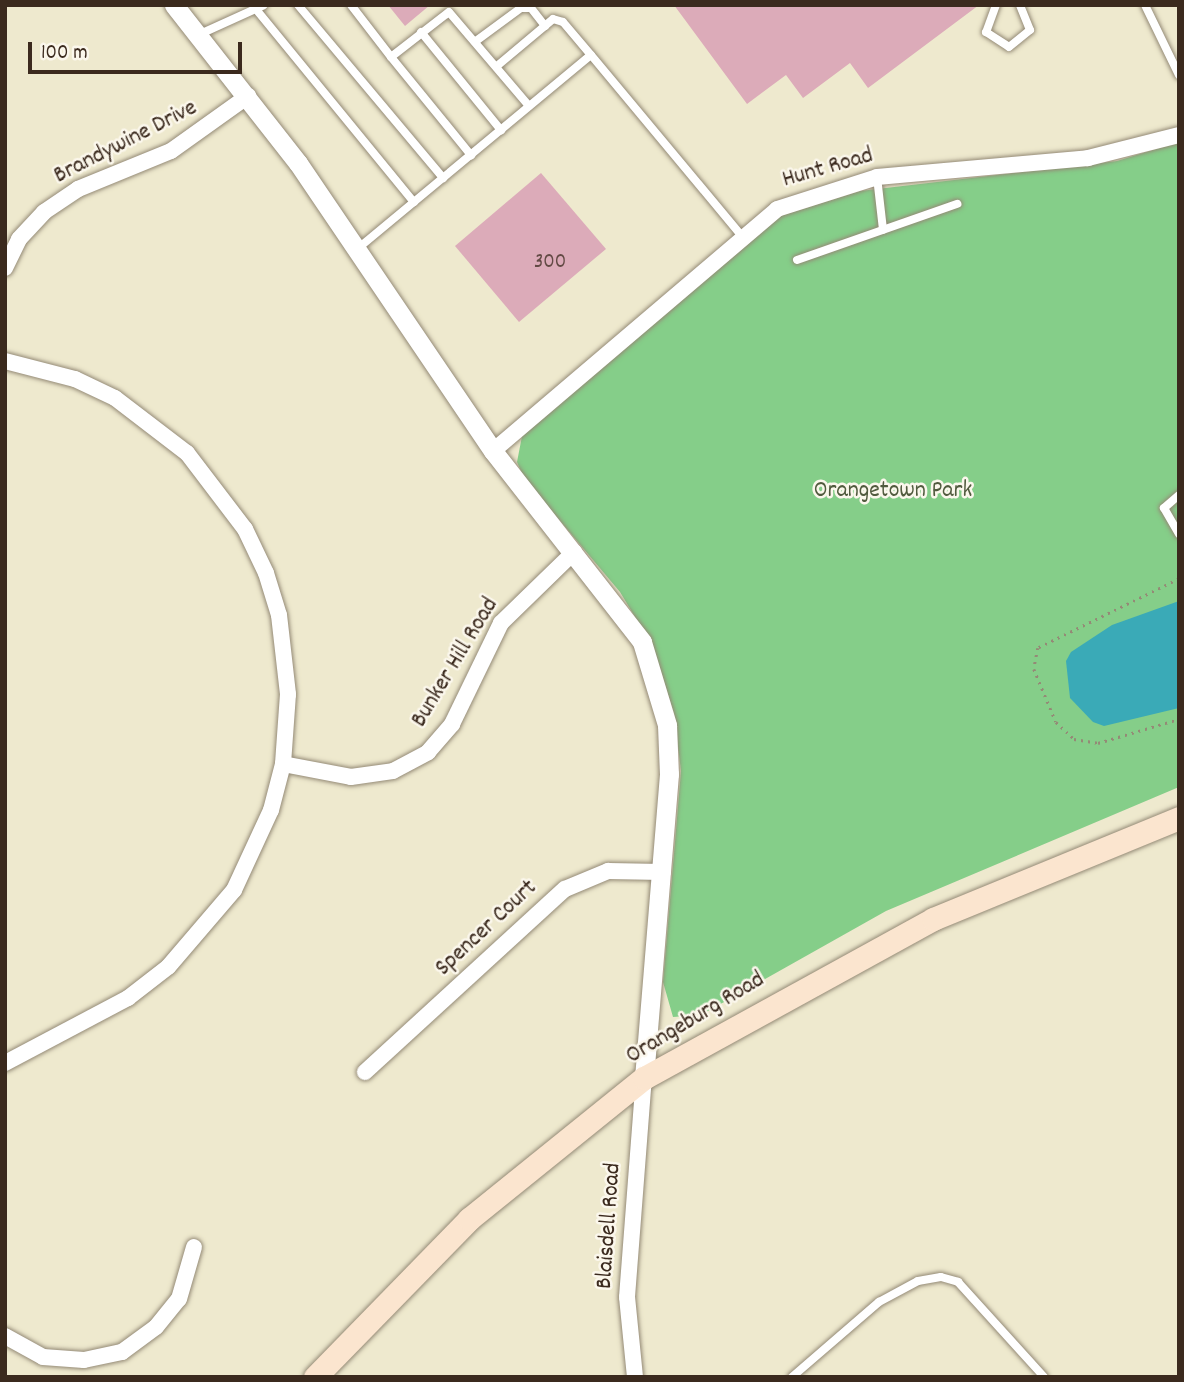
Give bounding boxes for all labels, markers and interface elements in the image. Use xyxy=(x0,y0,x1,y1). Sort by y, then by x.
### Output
scale bar xyxy=(32,28,245,72)
text: 100 m xyxy=(41,39,88,69)
street label: Brandywine Drive xyxy=(50,95,202,191)
street label: Hunt Road xyxy=(779,142,877,196)
house number: 300 xyxy=(534,250,566,276)
park label: Orangetown Park xyxy=(814,478,972,506)
street label: Bunker Hill Road xyxy=(406,593,506,733)
street label: Spencer Court xyxy=(430,875,544,983)
street label: Orangeburg Road xyxy=(621,966,771,1072)
street label: Blaisdell Road xyxy=(591,1162,629,1290)

